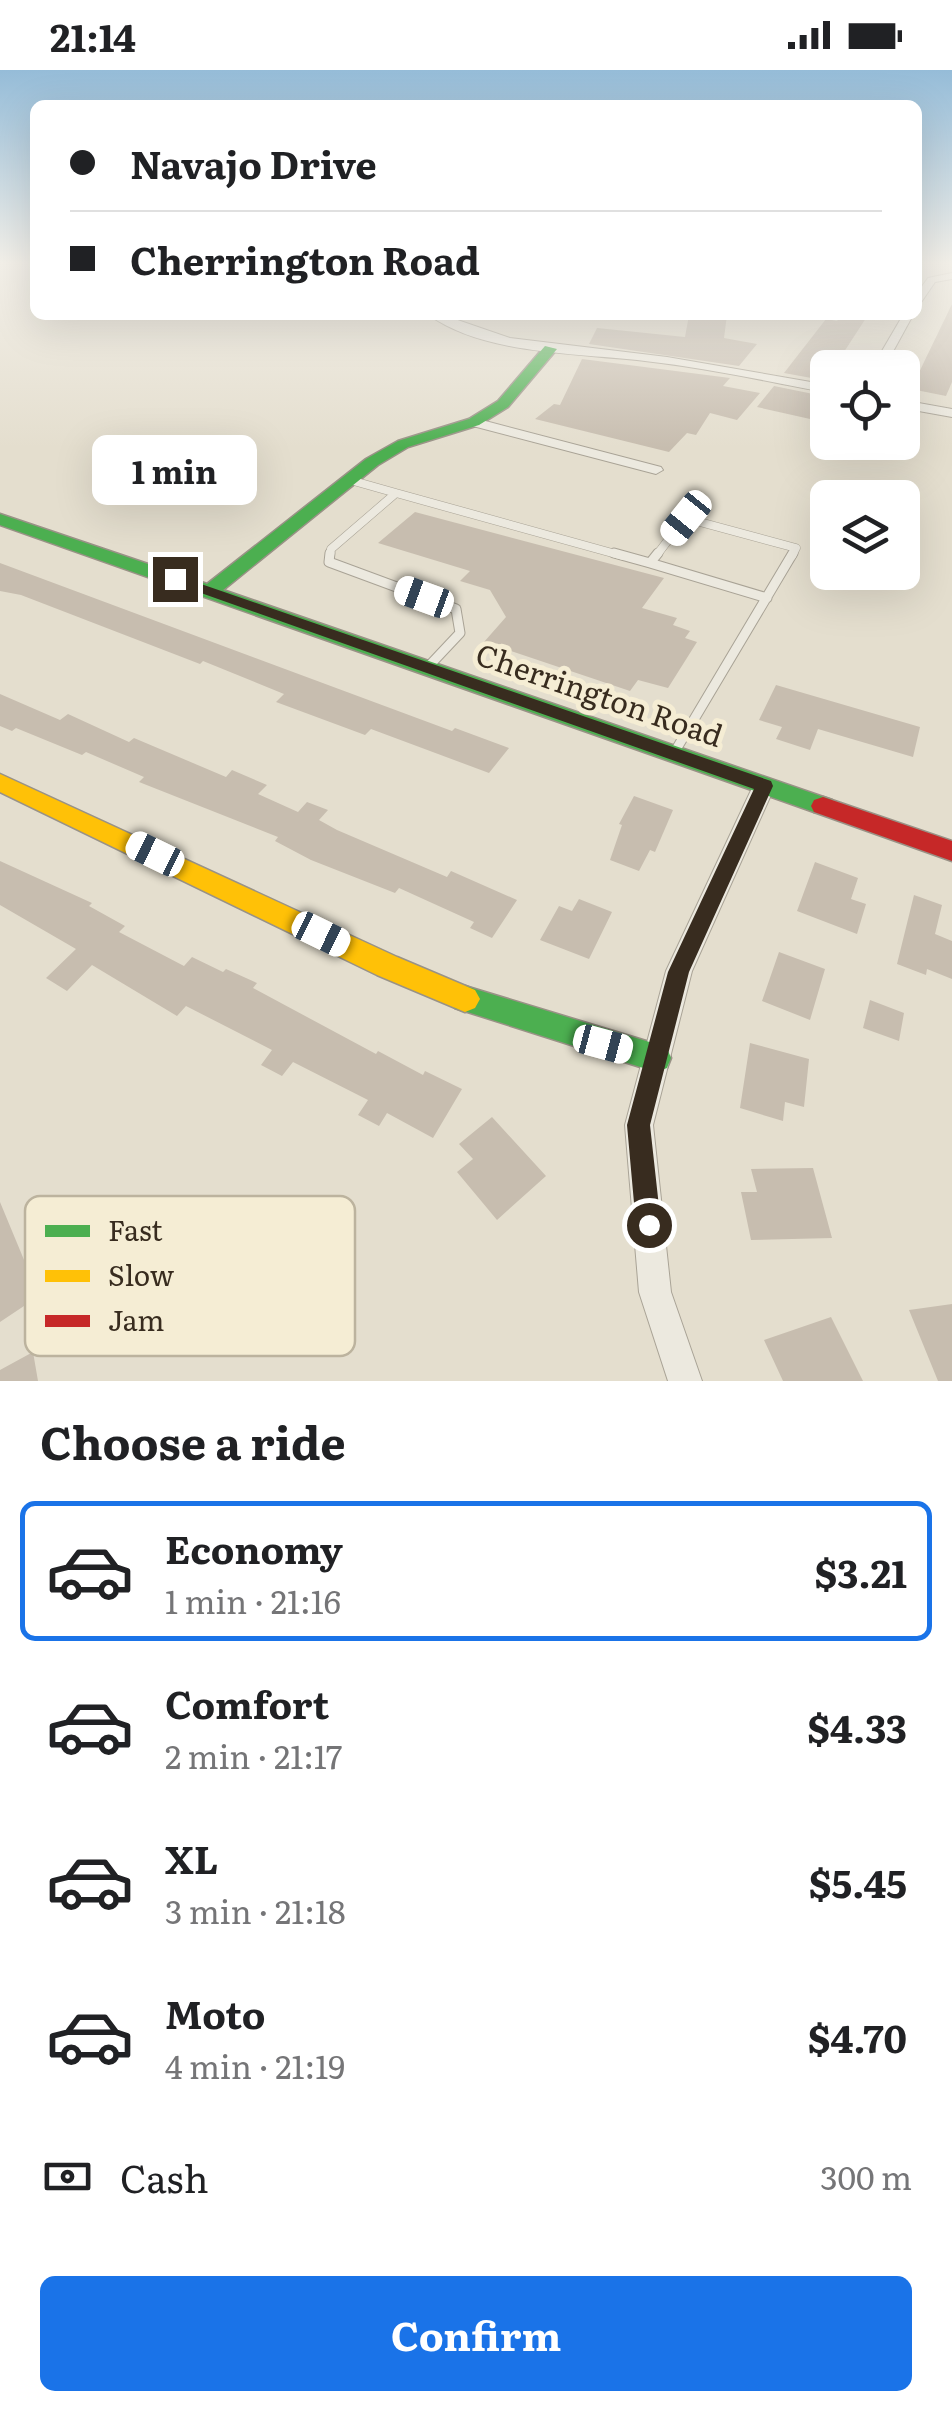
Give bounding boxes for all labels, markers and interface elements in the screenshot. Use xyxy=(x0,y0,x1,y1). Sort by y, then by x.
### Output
text: 21:14 xyxy=(50,7,136,64)
text: Navajo Drive xyxy=(130,134,377,191)
text: Cherrington Road xyxy=(130,230,480,287)
map controls xyxy=(810,350,920,590)
button: locate xyxy=(810,350,920,460)
callout: 1 min xyxy=(92,434,258,504)
text: 1 min xyxy=(132,446,217,494)
button: layers xyxy=(810,480,920,590)
car xyxy=(655,485,717,551)
route end xyxy=(153,557,198,602)
car xyxy=(391,573,457,621)
street label: Cherrington Road xyxy=(471,630,729,756)
car xyxy=(121,827,189,881)
car xyxy=(287,907,355,961)
car xyxy=(570,1022,636,1066)
legend xyxy=(25,1196,355,1356)
route start xyxy=(627,1203,672,1248)
text: Fast xyxy=(108,1208,163,1250)
text: Slow xyxy=(108,1253,174,1295)
text: Jam xyxy=(108,1298,164,1340)
text: Choose a ride xyxy=(40,1407,346,1474)
text: Economy xyxy=(165,1519,343,1576)
icon: car xyxy=(45,1526,135,1616)
text: $3.21 xyxy=(815,1543,907,1600)
text: 1 min · 21:16 xyxy=(165,1576,341,1624)
text: Comfort xyxy=(165,1674,329,1731)
icon: car xyxy=(45,1681,135,1771)
text: $4.33 xyxy=(807,1698,907,1755)
text: 2 min · 21:17 xyxy=(165,1731,342,1779)
text: XL xyxy=(165,1829,218,1886)
icon: car xyxy=(45,1836,135,1926)
text: $5.45 xyxy=(809,1853,907,1910)
text: 3 min · 21:18 xyxy=(165,1886,346,1934)
text: Moto xyxy=(165,1984,265,2041)
icon: car xyxy=(45,1991,135,2081)
text: $4.70 xyxy=(808,2008,907,2065)
text: 4 min · 21:19 xyxy=(165,2041,345,2089)
text: Cash xyxy=(120,2148,209,2205)
icon: cash xyxy=(40,2149,95,2204)
text: 300 m xyxy=(820,2152,912,2200)
button: Confirm xyxy=(40,2276,912,2391)

